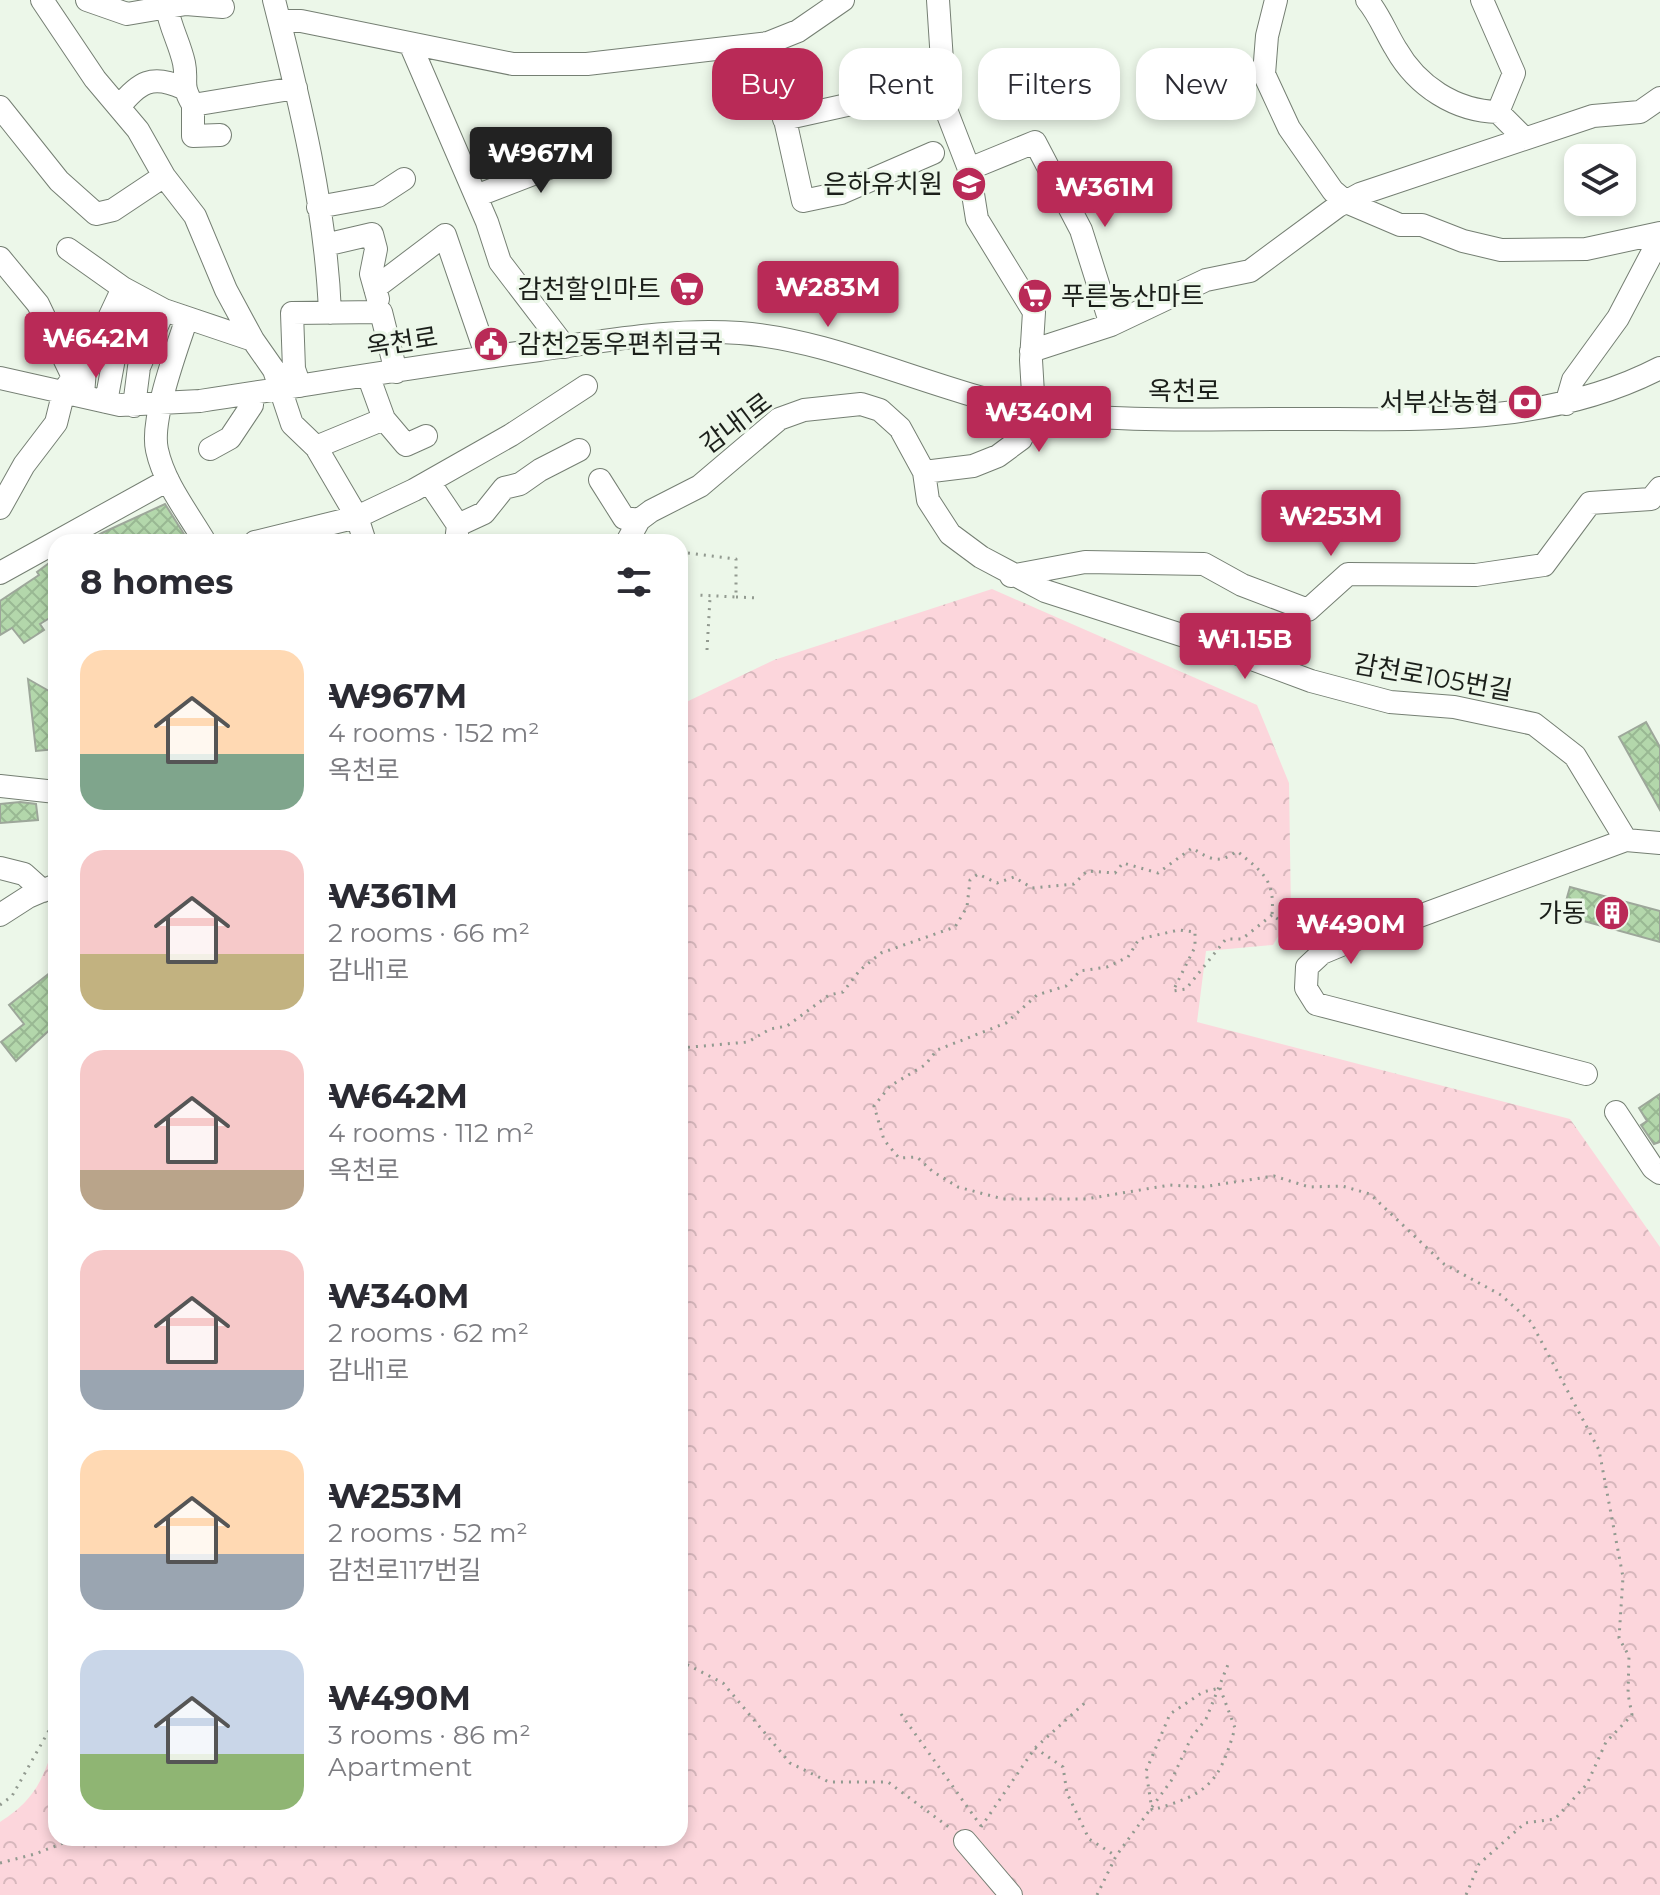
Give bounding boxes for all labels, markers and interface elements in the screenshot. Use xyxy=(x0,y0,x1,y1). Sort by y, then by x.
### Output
chip: Buy xyxy=(712,48,823,120)
chip: Rent xyxy=(839,48,962,120)
chip: Filters xyxy=(978,48,1120,120)
chip: New xyxy=(1136,48,1256,120)
pin: ₩967M xyxy=(485,127,597,195)
text: ₩967M xyxy=(488,137,594,169)
map controls xyxy=(1564,144,1636,216)
button: layers xyxy=(1564,144,1636,216)
pin: ₩361M xyxy=(1049,161,1161,229)
school or university icon: 은하유치원 xyxy=(950,165,988,203)
place label: 은하유치원 xyxy=(823,168,943,200)
text: ₩361M xyxy=(1055,171,1155,203)
pin: ₩283M xyxy=(772,261,884,329)
supermarket icon: 감천할인마트 xyxy=(668,270,706,308)
text: ₩283M xyxy=(776,271,880,303)
place label: 감천할인마트 xyxy=(517,273,661,305)
supermarket icon: 푸른농산마트 xyxy=(1016,277,1054,315)
place label: 푸른농산마트 xyxy=(1061,280,1205,312)
pin: ₩642M xyxy=(40,312,152,380)
street label: 옥천로 xyxy=(364,321,440,363)
text: ₩642M xyxy=(42,322,150,354)
public building icon: 감천2동우편취급국 xyxy=(472,325,510,363)
place label: 감천2동우편취급국 xyxy=(517,328,723,360)
street label: 옥천로 xyxy=(1148,375,1220,407)
bank icon: 서부산농협 xyxy=(1506,383,1544,421)
street label: 감내1로 xyxy=(694,386,778,460)
pin: ₩340M xyxy=(983,386,1095,454)
place label: 서부산농협 xyxy=(1379,386,1499,418)
text: ₩340M xyxy=(985,396,1093,428)
pin: ₩253M xyxy=(1275,490,1387,558)
text: ₩253M xyxy=(1279,500,1383,532)
icon: filters xyxy=(612,560,656,604)
text: 8 homes xyxy=(80,561,233,603)
pin: ₩1.15B xyxy=(1180,613,1310,681)
text: ₩1.15B xyxy=(1198,623,1292,655)
street label: 감천로105번길 xyxy=(1351,647,1515,707)
text: ₩967M xyxy=(328,675,467,717)
icon: home xyxy=(144,682,240,778)
text: 4 rooms · 152 m² xyxy=(328,717,539,749)
text: 옥천로 xyxy=(328,754,400,786)
text: ₩361M xyxy=(328,875,458,917)
icon: home xyxy=(144,882,240,978)
building icon: 가동 xyxy=(1593,894,1631,932)
place label: 가동 xyxy=(1538,897,1586,929)
pin: ₩490M xyxy=(1295,898,1407,966)
text: ₩490M xyxy=(1296,908,1406,940)
text: 2 rooms · 66 m² xyxy=(328,917,530,949)
text: 감내1로 xyxy=(328,954,409,986)
text: ₩642M xyxy=(328,1075,468,1117)
icon: home xyxy=(144,1082,240,1178)
text: 4 rooms · 112 m² xyxy=(328,1117,534,1149)
text: 옥천로 xyxy=(328,1154,400,1186)
text: ₩340M xyxy=(328,1275,470,1317)
icon: home xyxy=(144,1282,240,1378)
text: 2 rooms · 62 m² xyxy=(328,1317,529,1349)
text: 감내1로 xyxy=(328,1354,409,1386)
text: ₩253M xyxy=(328,1475,463,1517)
icon: home xyxy=(144,1482,240,1578)
text: 2 rooms · 52 m² xyxy=(328,1517,528,1549)
text: 감천로117번길 xyxy=(328,1554,482,1586)
text: ₩490M xyxy=(328,1677,471,1719)
icon: home xyxy=(144,1682,240,1778)
text: 3 rooms · 86 m² xyxy=(328,1719,531,1751)
text: Apartment xyxy=(328,1751,472,1783)

